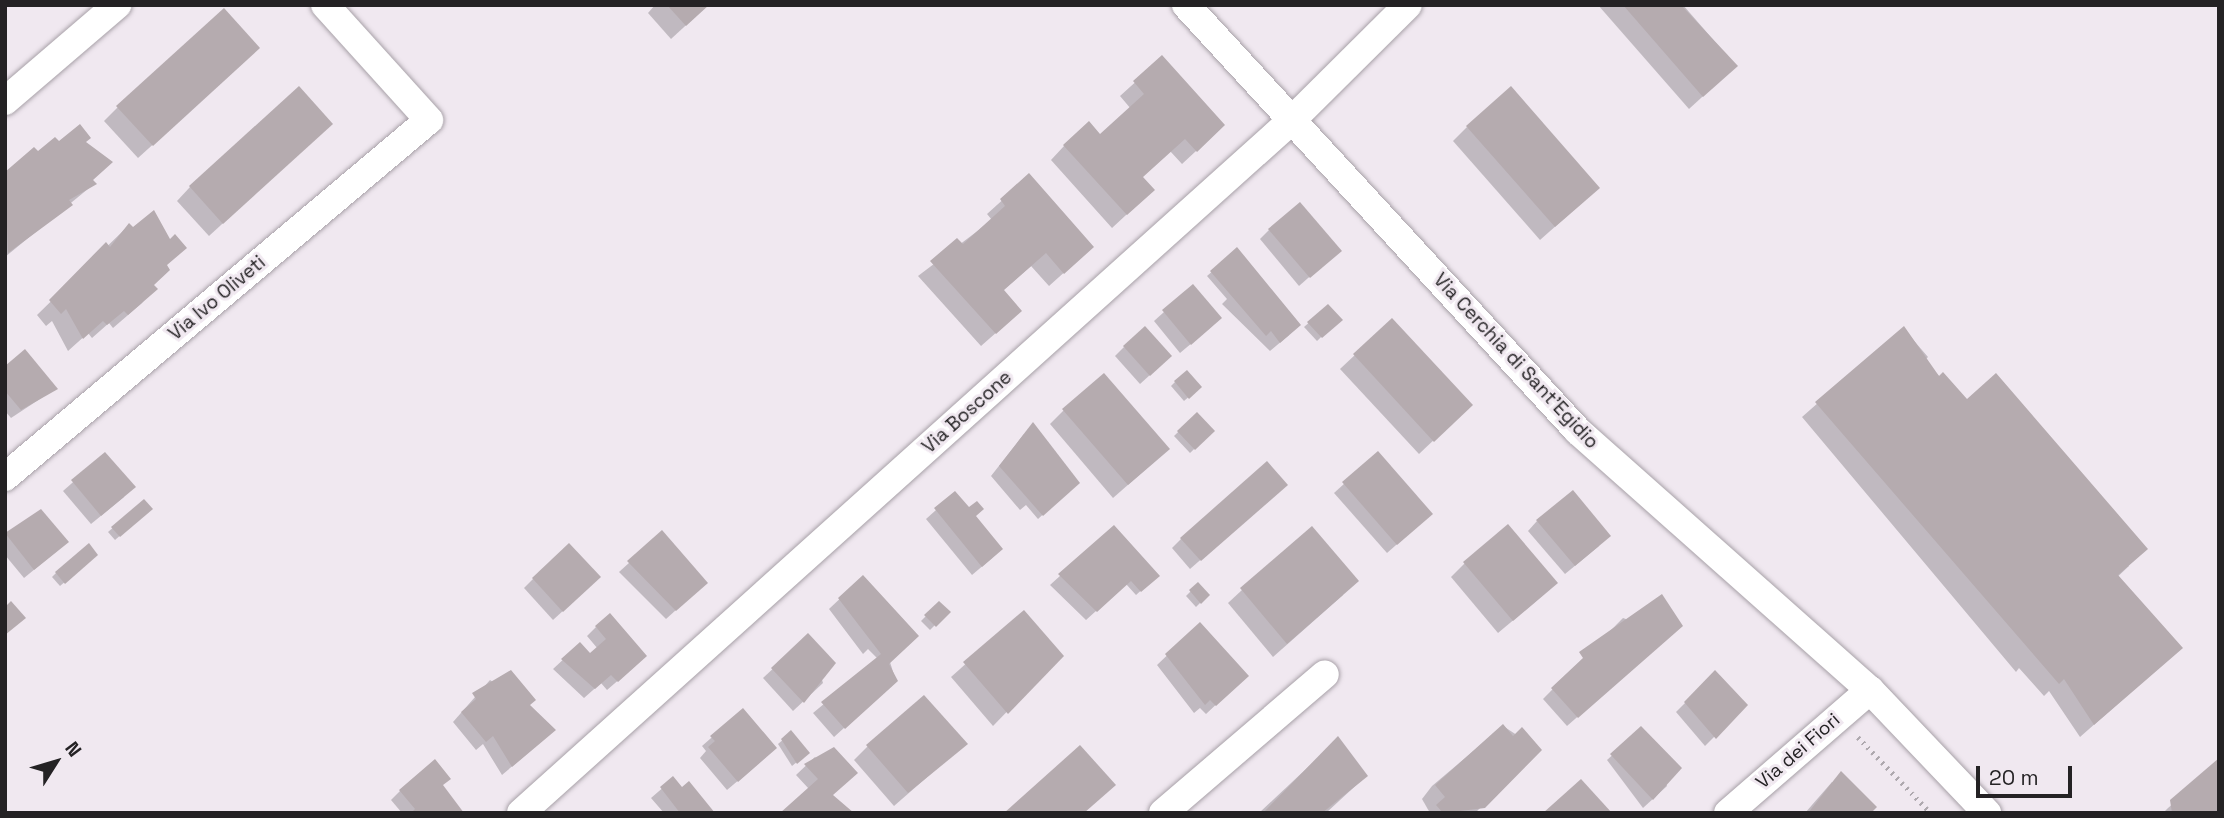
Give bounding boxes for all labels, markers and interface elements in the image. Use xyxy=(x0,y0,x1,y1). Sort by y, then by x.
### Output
street label: Via Ivo Oliveti xyxy=(164,251,270,345)
street label: Via Cerchia di Sant'Egidio xyxy=(1429,269,1603,453)
street label: Via Boscone xyxy=(918,366,1016,458)
street label: Via dei Fiori xyxy=(1751,708,1845,794)
north arrow xyxy=(21,727,91,797)
text: N xyxy=(59,736,87,762)
scale bar xyxy=(1979,752,2075,796)
text: 20 m xyxy=(1989,764,2039,791)

